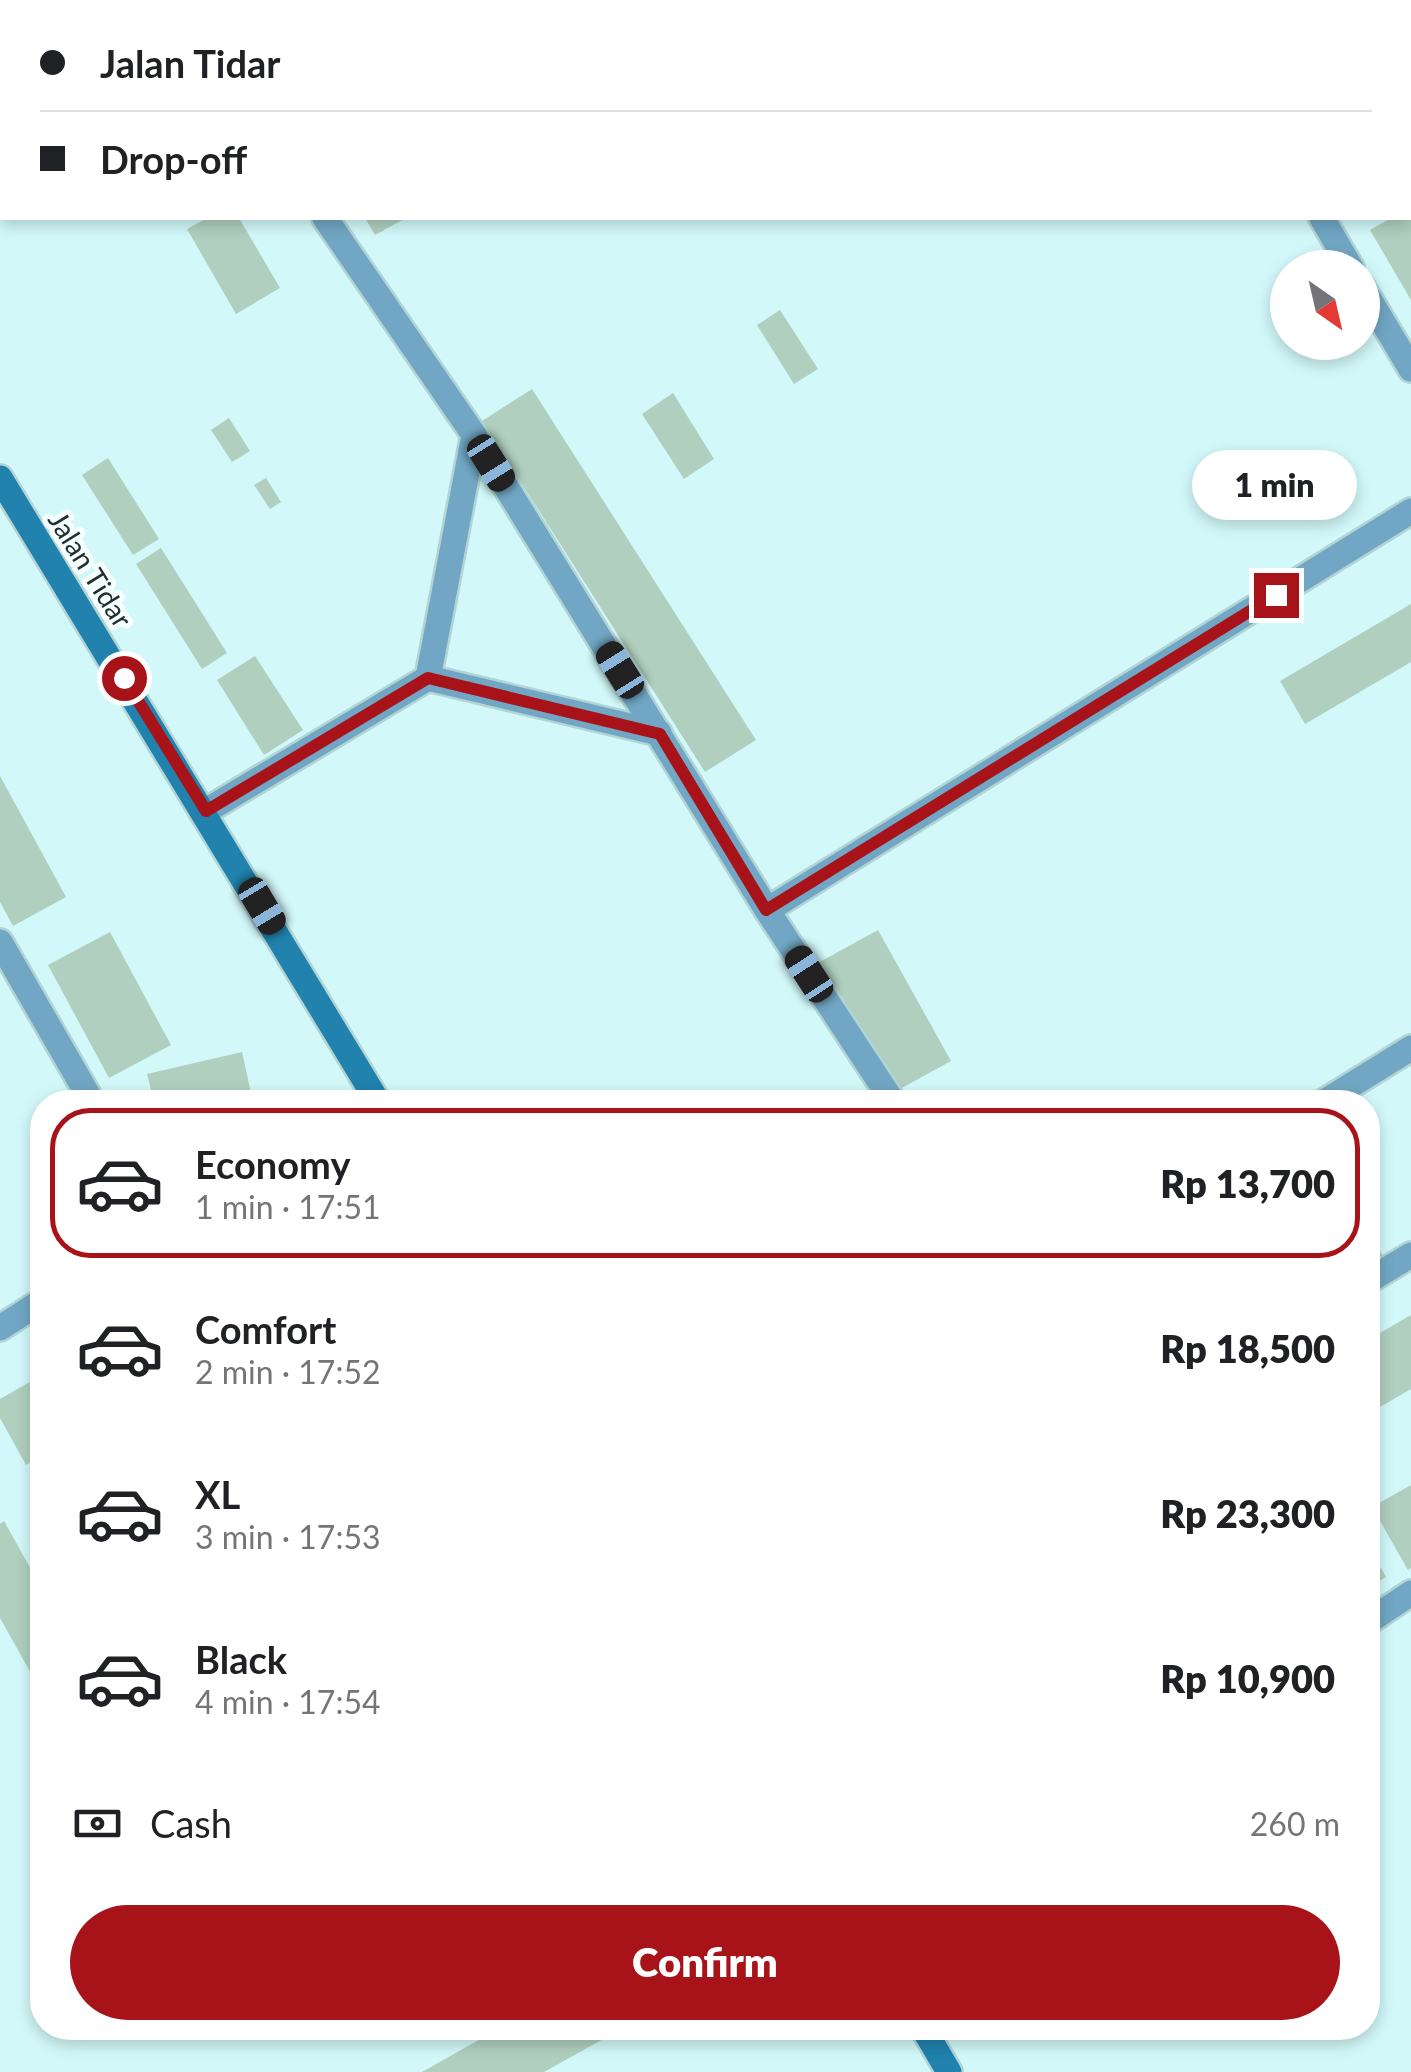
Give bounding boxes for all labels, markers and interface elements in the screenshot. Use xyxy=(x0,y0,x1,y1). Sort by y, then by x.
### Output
text: Jalan Tidar xyxy=(100,40,280,86)
text: Drop-off xyxy=(100,136,247,182)
north arrow xyxy=(1270,250,1380,360)
map controls xyxy=(1270,250,1380,360)
car xyxy=(462,430,520,496)
callout: 1 min xyxy=(1194,450,1358,520)
text: 1 min xyxy=(1235,465,1314,504)
street label: Jalan Tidar xyxy=(42,505,140,633)
route end xyxy=(1254,573,1299,618)
car xyxy=(591,637,649,703)
route start xyxy=(102,656,147,701)
car xyxy=(234,873,290,939)
car xyxy=(780,941,838,1007)
icon: car xyxy=(75,1138,165,1228)
text: Economy xyxy=(195,1141,350,1187)
text: Rp 13,700 xyxy=(1160,1160,1335,1206)
text: 1 min · 17:51 xyxy=(195,1187,381,1226)
icon: car xyxy=(75,1303,165,1393)
text: Comfort xyxy=(195,1306,336,1352)
text: Rp 18,500 xyxy=(1160,1325,1335,1371)
text: 2 min · 17:52 xyxy=(195,1352,381,1391)
icon: car xyxy=(75,1468,165,1558)
text: XL xyxy=(195,1471,240,1517)
text: Rp 23,300 xyxy=(1160,1490,1335,1536)
text: 3 min · 17:53 xyxy=(195,1517,381,1556)
icon: car xyxy=(75,1633,165,1723)
text: Black xyxy=(195,1636,287,1682)
text: Rp 10,900 xyxy=(1160,1655,1335,1701)
text: 4 min · 17:54 xyxy=(195,1682,381,1721)
icon: cash xyxy=(70,1796,125,1851)
text: Cash xyxy=(150,1800,232,1846)
text: 260 m xyxy=(1250,1804,1340,1843)
button: Confirm xyxy=(70,1905,1340,2020)

